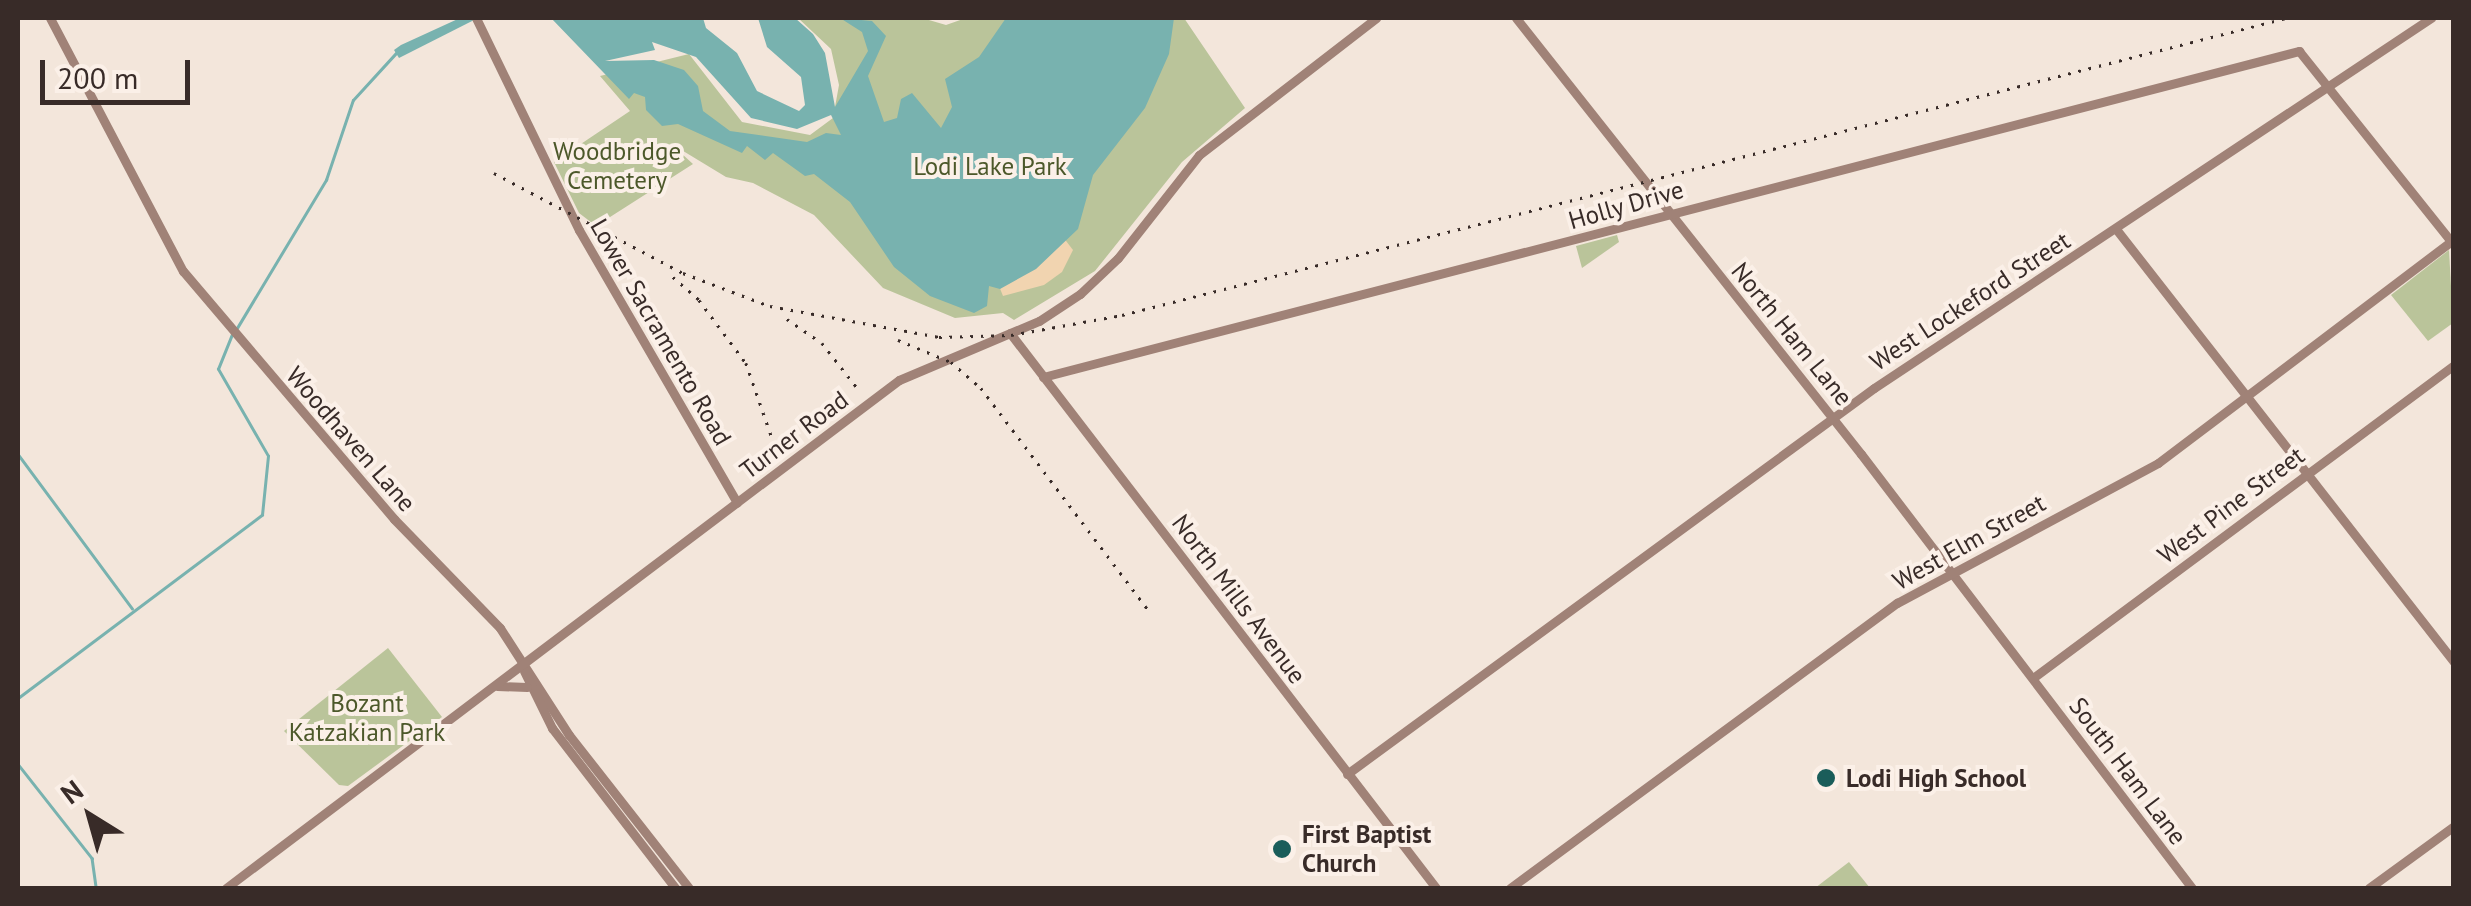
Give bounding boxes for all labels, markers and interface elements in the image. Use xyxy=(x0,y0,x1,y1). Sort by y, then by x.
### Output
scale bar xyxy=(45,40,195,102)
text: 200 m xyxy=(57,58,138,97)
park label: Woodbridge Cemetery xyxy=(553,137,681,196)
park label: Lodi Lake Park xyxy=(913,151,1067,181)
street label: Holly Drive xyxy=(1565,174,1687,236)
street label: Lower Sacramento Road xyxy=(584,214,738,450)
street label: West Lockeford Street xyxy=(1865,225,2075,377)
street label: North Ham Lane xyxy=(1725,256,1859,412)
street label: Woodhaven Lane xyxy=(280,360,422,518)
street label: Turner Road xyxy=(734,385,854,485)
street label: West Pine Street xyxy=(2152,440,2310,570)
street label: West Elm Street xyxy=(1888,488,2050,596)
street label: North Mills Avenue xyxy=(1165,508,1313,690)
park label: Bozant Katzakian Park xyxy=(289,689,445,748)
street label: South Ham Lane xyxy=(2063,692,2193,850)
place label: Lodi High School xyxy=(1846,763,2026,793)
north arrow xyxy=(40,766,140,866)
marker: Lodi High School xyxy=(1815,767,1837,789)
text: N xyxy=(53,771,90,812)
place label: First Baptist Church xyxy=(1302,820,1431,879)
marker: First Baptist Church xyxy=(1271,838,1293,860)

